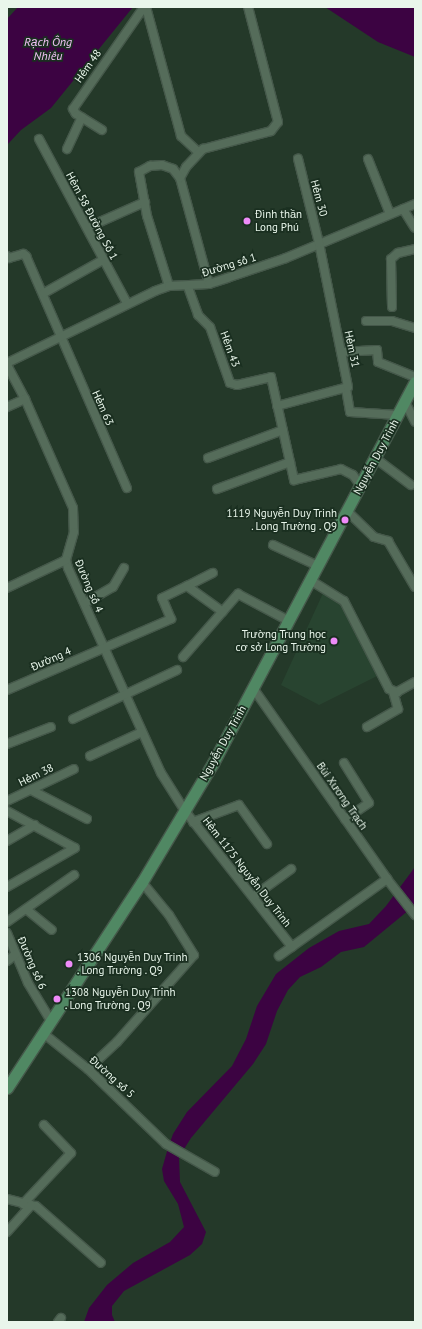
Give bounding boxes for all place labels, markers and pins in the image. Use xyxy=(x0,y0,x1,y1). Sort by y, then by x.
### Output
place label: Đình thần Long Phú xyxy=(255,208,302,234)
marker: Đình thần Long Phú xyxy=(242,216,252,226)
place label: 1119 Nguyễn Duy Trinh . Long Trường . Q9 xyxy=(226,507,337,533)
marker: 1119 Nguyễn Duy Trinh . Long Trường . Q9 xyxy=(340,515,350,525)
place label: Trường Trung học cơ sở Long Trường xyxy=(235,628,326,654)
marker: Trường Trung học cơ sở Long Trường xyxy=(329,636,339,646)
place label: 1306 Nguyễn Duy Trinh . Long Trường . Q9 xyxy=(77,951,188,977)
marker: 1306 Nguyễn Duy Trinh . Long Trường . Q9 xyxy=(64,959,74,969)
place label: 1308 Nguyễn Duy Trinh . Long Trường . Q9 xyxy=(65,986,176,1012)
marker: 1308 Nguyễn Duy Trinh . Long Trường . Q9 xyxy=(52,994,62,1004)

